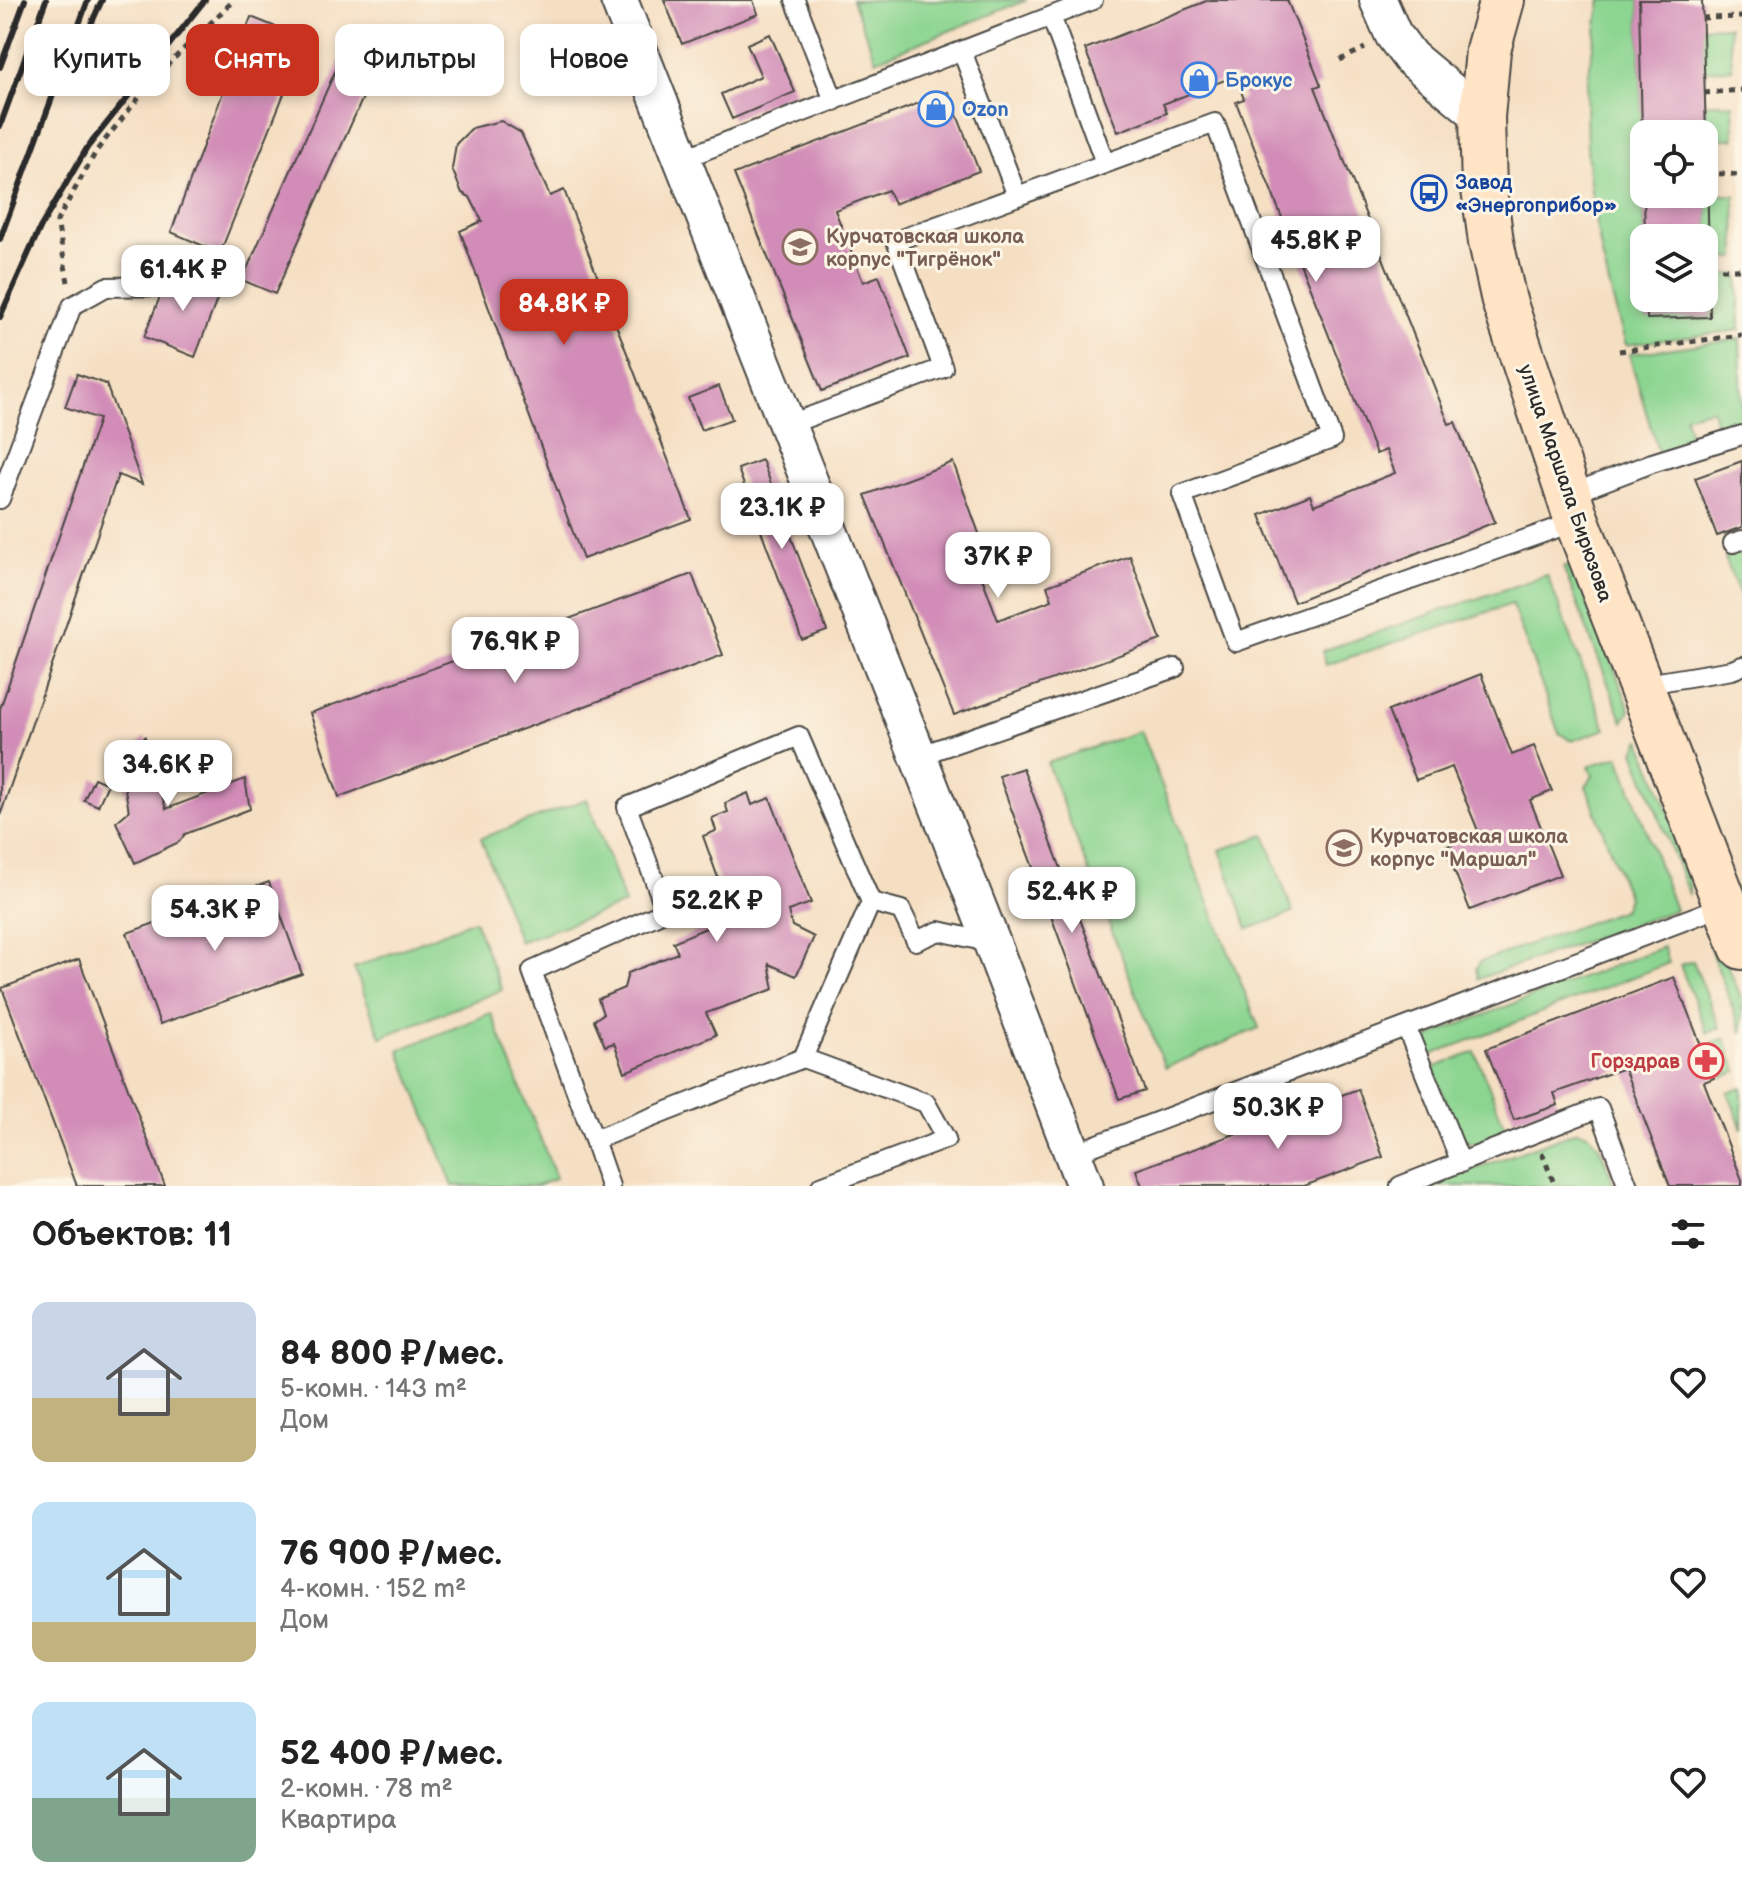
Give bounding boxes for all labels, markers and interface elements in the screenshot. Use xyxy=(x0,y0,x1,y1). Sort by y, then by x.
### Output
chip: Купить xyxy=(24,24,170,96)
chip: Снять xyxy=(186,24,319,96)
chip: Фильтры xyxy=(335,24,504,96)
chip: Новое xyxy=(520,24,657,96)
shop icon: Брокус xyxy=(1180,61,1218,99)
place label: Брокус xyxy=(1225,69,1292,93)
shop icon: Ozon xyxy=(917,90,955,128)
place label: Ozon xyxy=(962,98,1009,122)
map controls xyxy=(1630,120,1718,312)
button: locate xyxy=(1630,120,1718,208)
place label: Завод «Энергоприбор» xyxy=(1455,171,1617,218)
bus stop icon: Завод «Энергоприбор» xyxy=(1410,174,1448,212)
pin: 45.8K ₽ xyxy=(1242,216,1390,284)
button: layers xyxy=(1630,224,1718,312)
place label: Курчатовская школа корпус "Тигрёнок" xyxy=(826,225,1024,272)
text: 45.8K ₽ xyxy=(1270,226,1362,257)
school or university icon: Курчатовская школа корпус "Тигрёнок" xyxy=(781,228,819,266)
pin: 61.4K ₽ xyxy=(109,245,257,313)
text: 61.4K ₽ xyxy=(139,255,227,286)
pin: 84.8K ₽ xyxy=(490,279,638,347)
text: 84.8K ₽ xyxy=(518,289,610,320)
street label: улица Маршала Бирюзова xyxy=(1513,361,1617,605)
pin: 23.1K ₽ xyxy=(708,483,856,551)
text: 23.1K ₽ xyxy=(739,493,825,524)
pin: 37K ₽ xyxy=(942,532,1054,600)
text: 37K ₽ xyxy=(963,542,1033,573)
pin: 76.9K ₽ xyxy=(441,617,589,685)
text: 76.9K ₽ xyxy=(470,627,560,658)
pin: 34.6K ₽ xyxy=(94,740,242,808)
text: 34.6K ₽ xyxy=(122,750,214,781)
place label: Курчатовская школа корпус "Маршал" xyxy=(1370,825,1568,872)
school or university icon: Курчатовская школа корпус "Маршал" xyxy=(1325,829,1363,867)
pin: 52.4K ₽ xyxy=(998,867,1146,935)
pin: 52.2K ₽ xyxy=(643,876,791,944)
text: 52.4K ₽ xyxy=(1026,877,1118,908)
pin: 54.3K ₽ xyxy=(141,885,289,953)
text: 52.2K ₽ xyxy=(671,886,763,917)
text: 54.3K ₽ xyxy=(169,895,261,926)
pharmacy icon: Горздрав xyxy=(1687,1042,1725,1080)
place label: Горздрав xyxy=(1590,1050,1680,1074)
pin: 50.3K ₽ xyxy=(1204,1083,1352,1151)
text: 50.3K ₽ xyxy=(1232,1093,1324,1124)
icon: filters xyxy=(1666,1212,1710,1256)
text: Объектов: 11 xyxy=(32,1214,232,1255)
text: 84 800 ₽/мес. xyxy=(280,1333,504,1374)
icon: home xyxy=(96,1334,192,1430)
icon: heart xyxy=(1666,1360,1710,1404)
text: 5-комн. · 143 m² xyxy=(280,1374,467,1405)
text: Дом xyxy=(280,1405,329,1436)
text: 76 900 ₽/мес. xyxy=(280,1533,502,1574)
icon: home xyxy=(96,1534,192,1630)
icon: heart xyxy=(1666,1560,1710,1604)
text: 4-комн. · 152 m² xyxy=(280,1574,466,1605)
text: Дом xyxy=(280,1605,329,1636)
text: 52 400 ₽/мес. xyxy=(280,1733,503,1774)
icon: home xyxy=(96,1734,192,1830)
icon: heart xyxy=(1666,1760,1710,1804)
text: 2-комн. · 78 m² xyxy=(280,1774,453,1805)
text: Квартира xyxy=(280,1805,397,1836)

